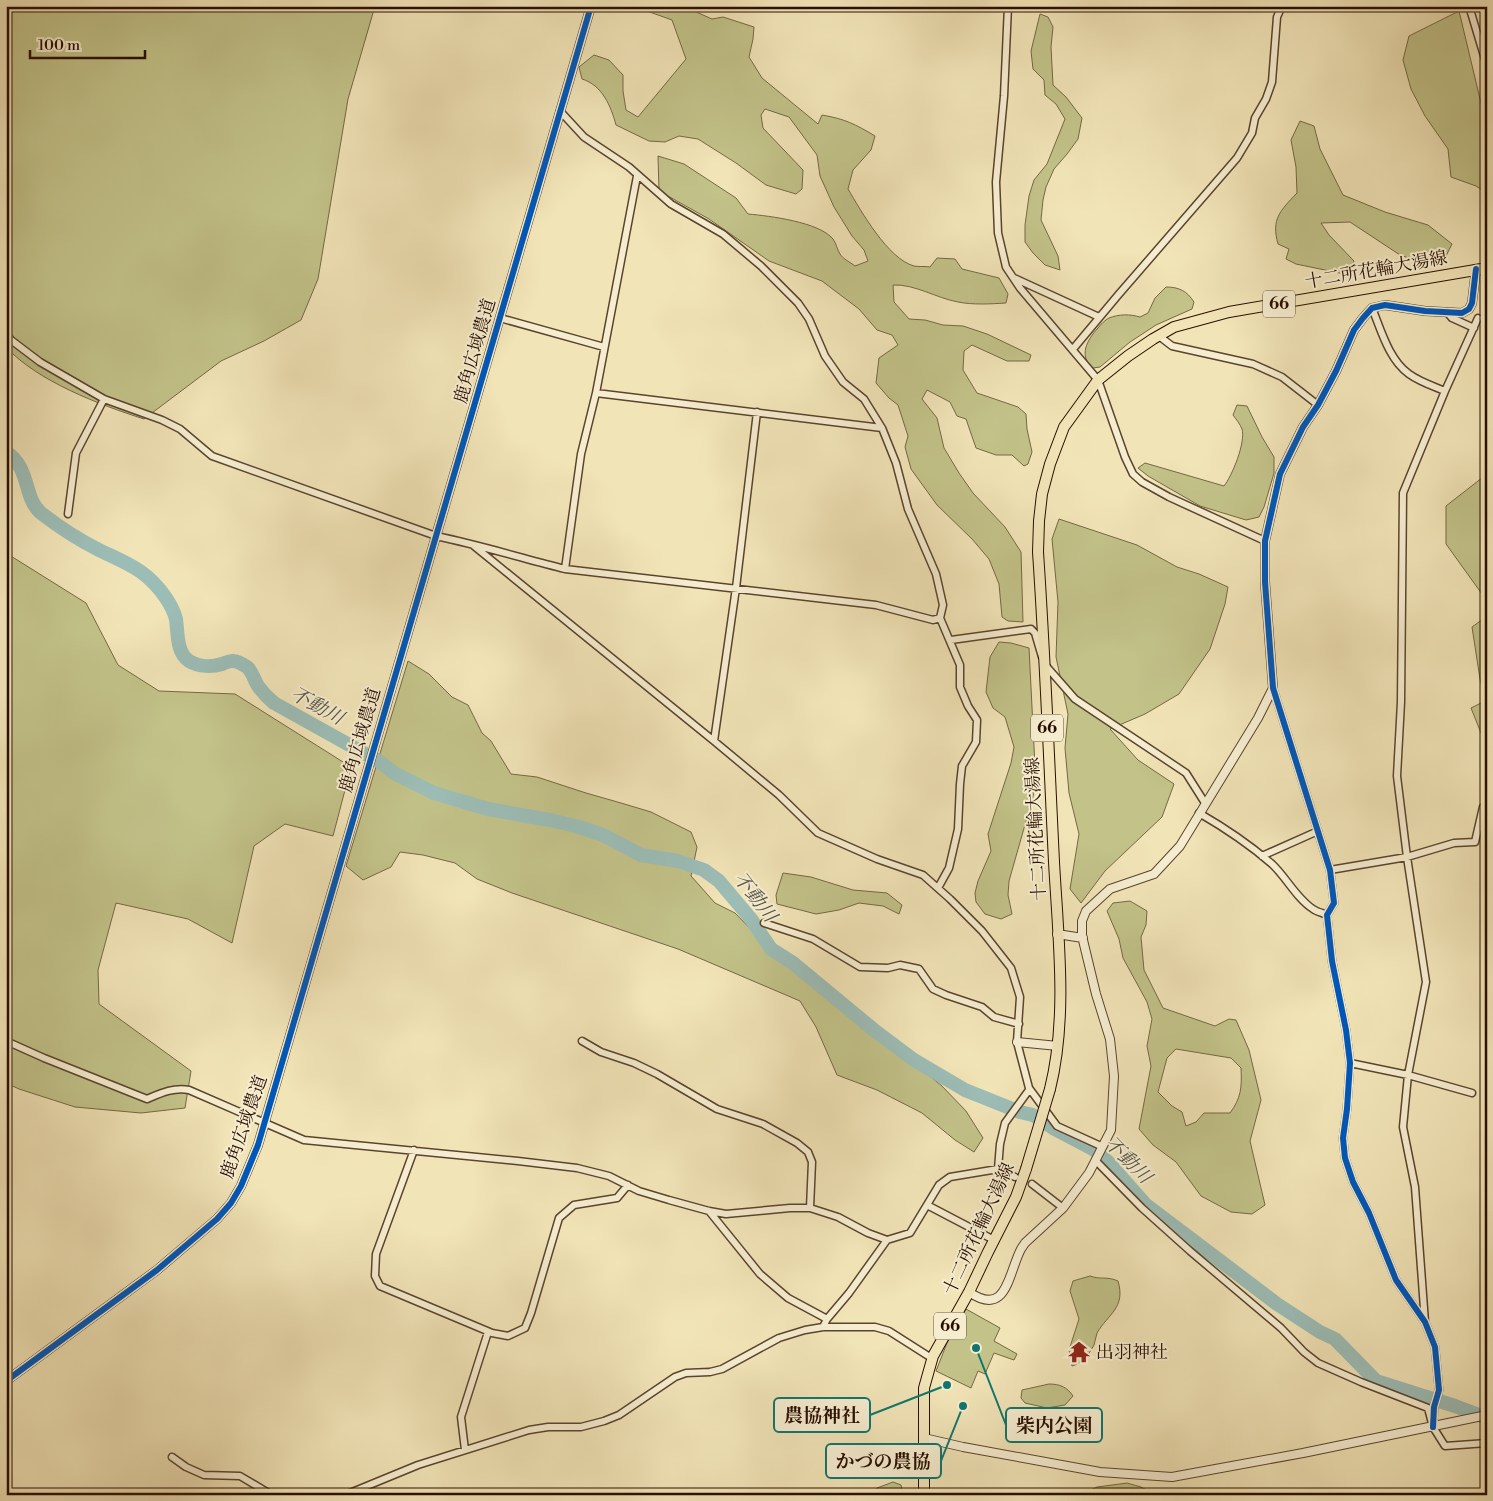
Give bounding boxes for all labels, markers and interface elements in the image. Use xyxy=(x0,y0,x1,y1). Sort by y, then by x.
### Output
scale bar xyxy=(30,28,145,60)
text: 100 m xyxy=(38,36,80,55)
street label: 十二所花輪大湯線 xyxy=(1303,246,1449,294)
road number: 66 xyxy=(1263,290,1295,318)
street label: 鹿角広域農道 xyxy=(449,296,501,406)
water label: 不動川 xyxy=(286,682,349,731)
street label: 鹿角広域農道 xyxy=(334,685,386,795)
road number: 66 xyxy=(1031,714,1063,741)
street label: 十二所花輪大湯線 xyxy=(1021,756,1051,902)
water label: 不動川 xyxy=(728,867,783,928)
street label: 鹿角広域農道 xyxy=(216,1072,272,1182)
water label: 不動川 xyxy=(1099,1131,1158,1190)
street label: 十二所花輪大湯線 xyxy=(938,1159,1020,1299)
road number: 66 xyxy=(934,1312,966,1340)
temple icon: 出羽神社 xyxy=(1066,1339,1092,1365)
place label: 出羽神社 xyxy=(1096,1341,1168,1364)
callout: 農協神社 xyxy=(774,1398,870,1432)
text: 農協神社 xyxy=(784,1404,860,1428)
callout: 柴内公園 xyxy=(1006,1408,1102,1442)
text: 柴内公園 xyxy=(1016,1414,1092,1438)
callout: かづの農協 xyxy=(826,1444,941,1478)
text: かづの農協 xyxy=(835,1450,931,1474)

